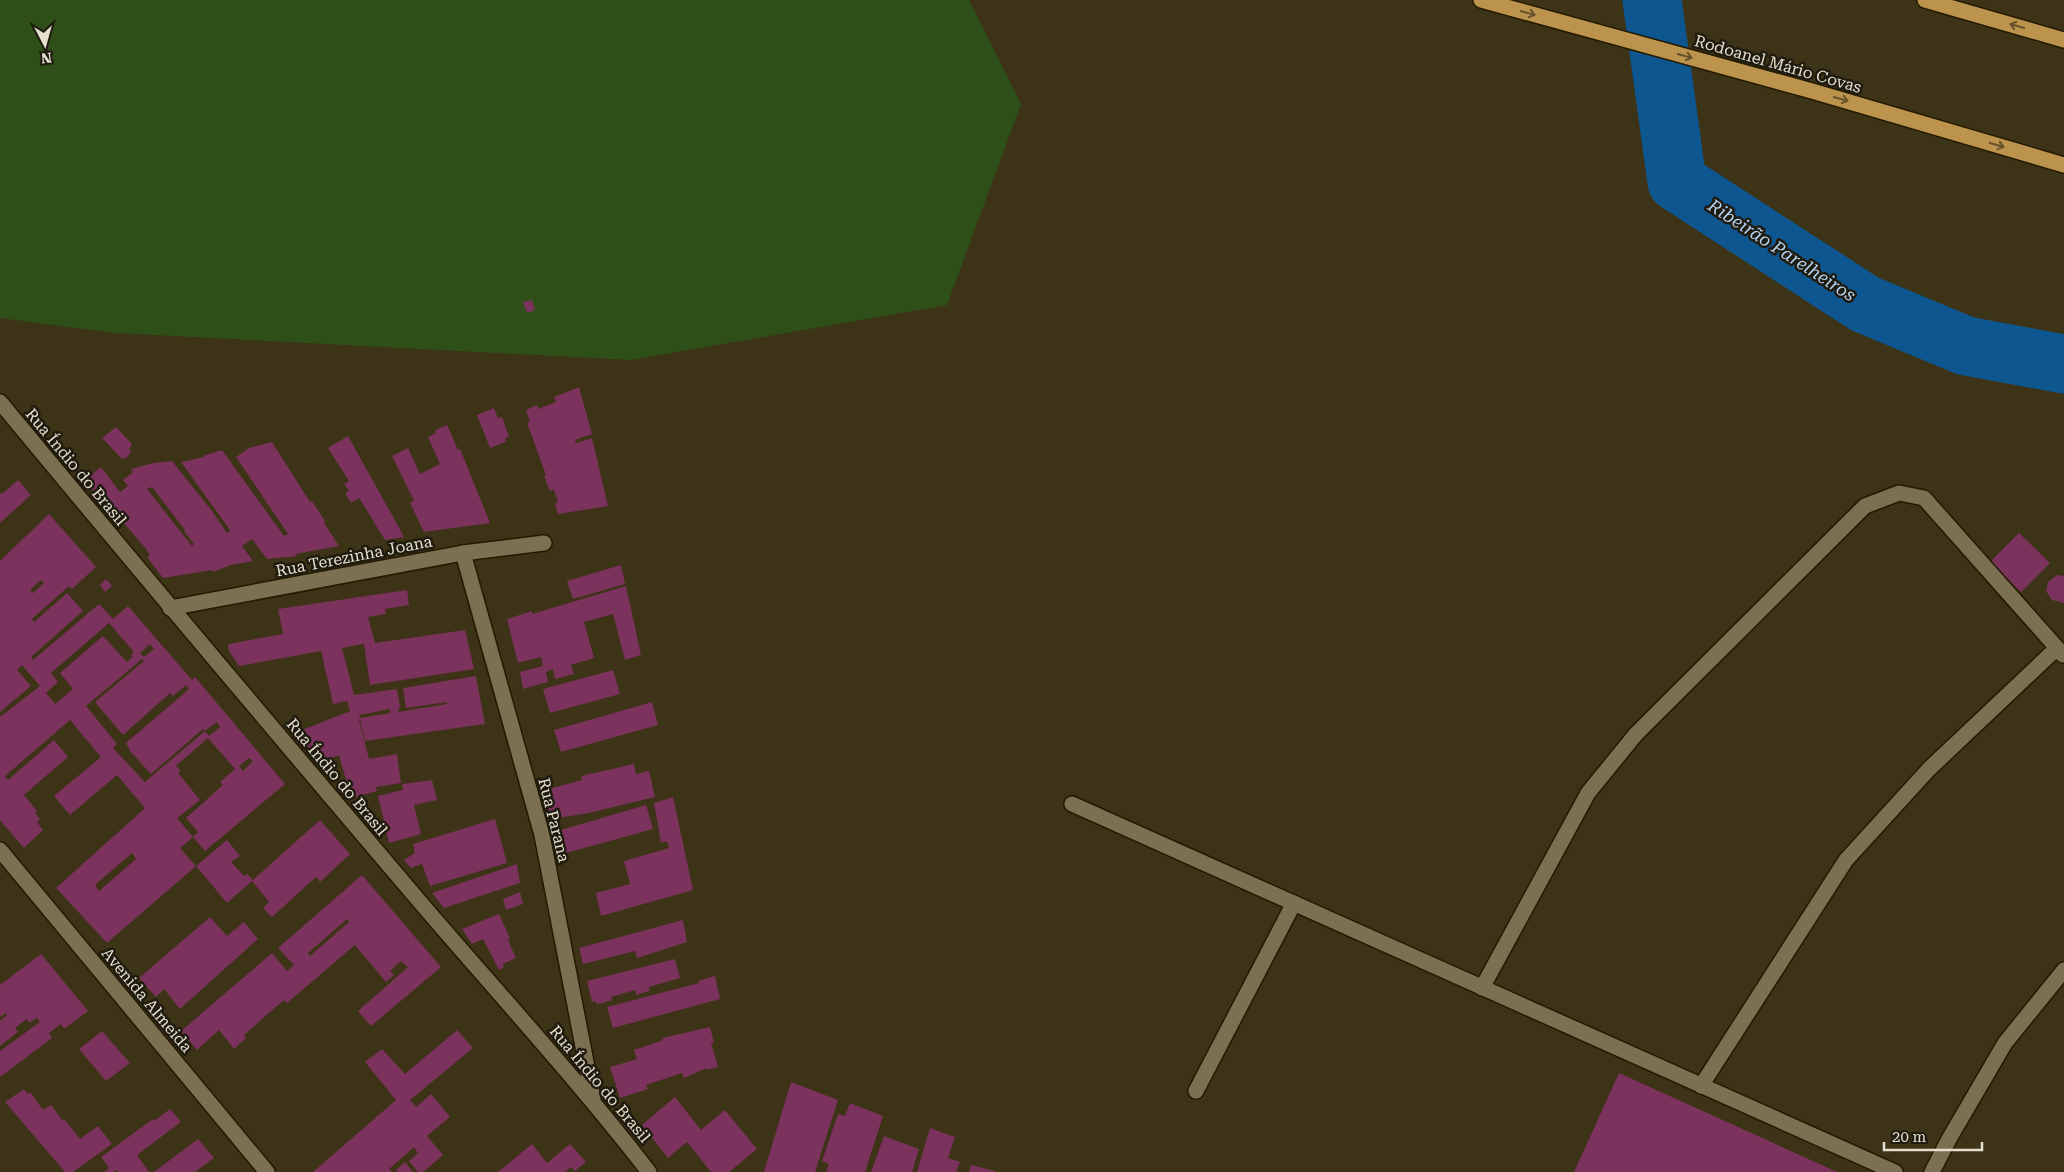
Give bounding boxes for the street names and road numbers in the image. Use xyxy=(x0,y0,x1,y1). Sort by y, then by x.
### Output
street label: Rodoanel Mário Covas xyxy=(1692,31,1864,97)
street label: Rua Índio do Brasil xyxy=(22,405,130,529)
street label: Rua Terezinha Joana xyxy=(274,531,434,580)
street label: Rua Índio do Brasil xyxy=(283,715,391,839)
street label: Rua Parana xyxy=(534,776,574,864)
street label: Avenida Almeida xyxy=(98,944,196,1056)
street label: Rua Índio do Brasil xyxy=(546,1022,654,1146)

